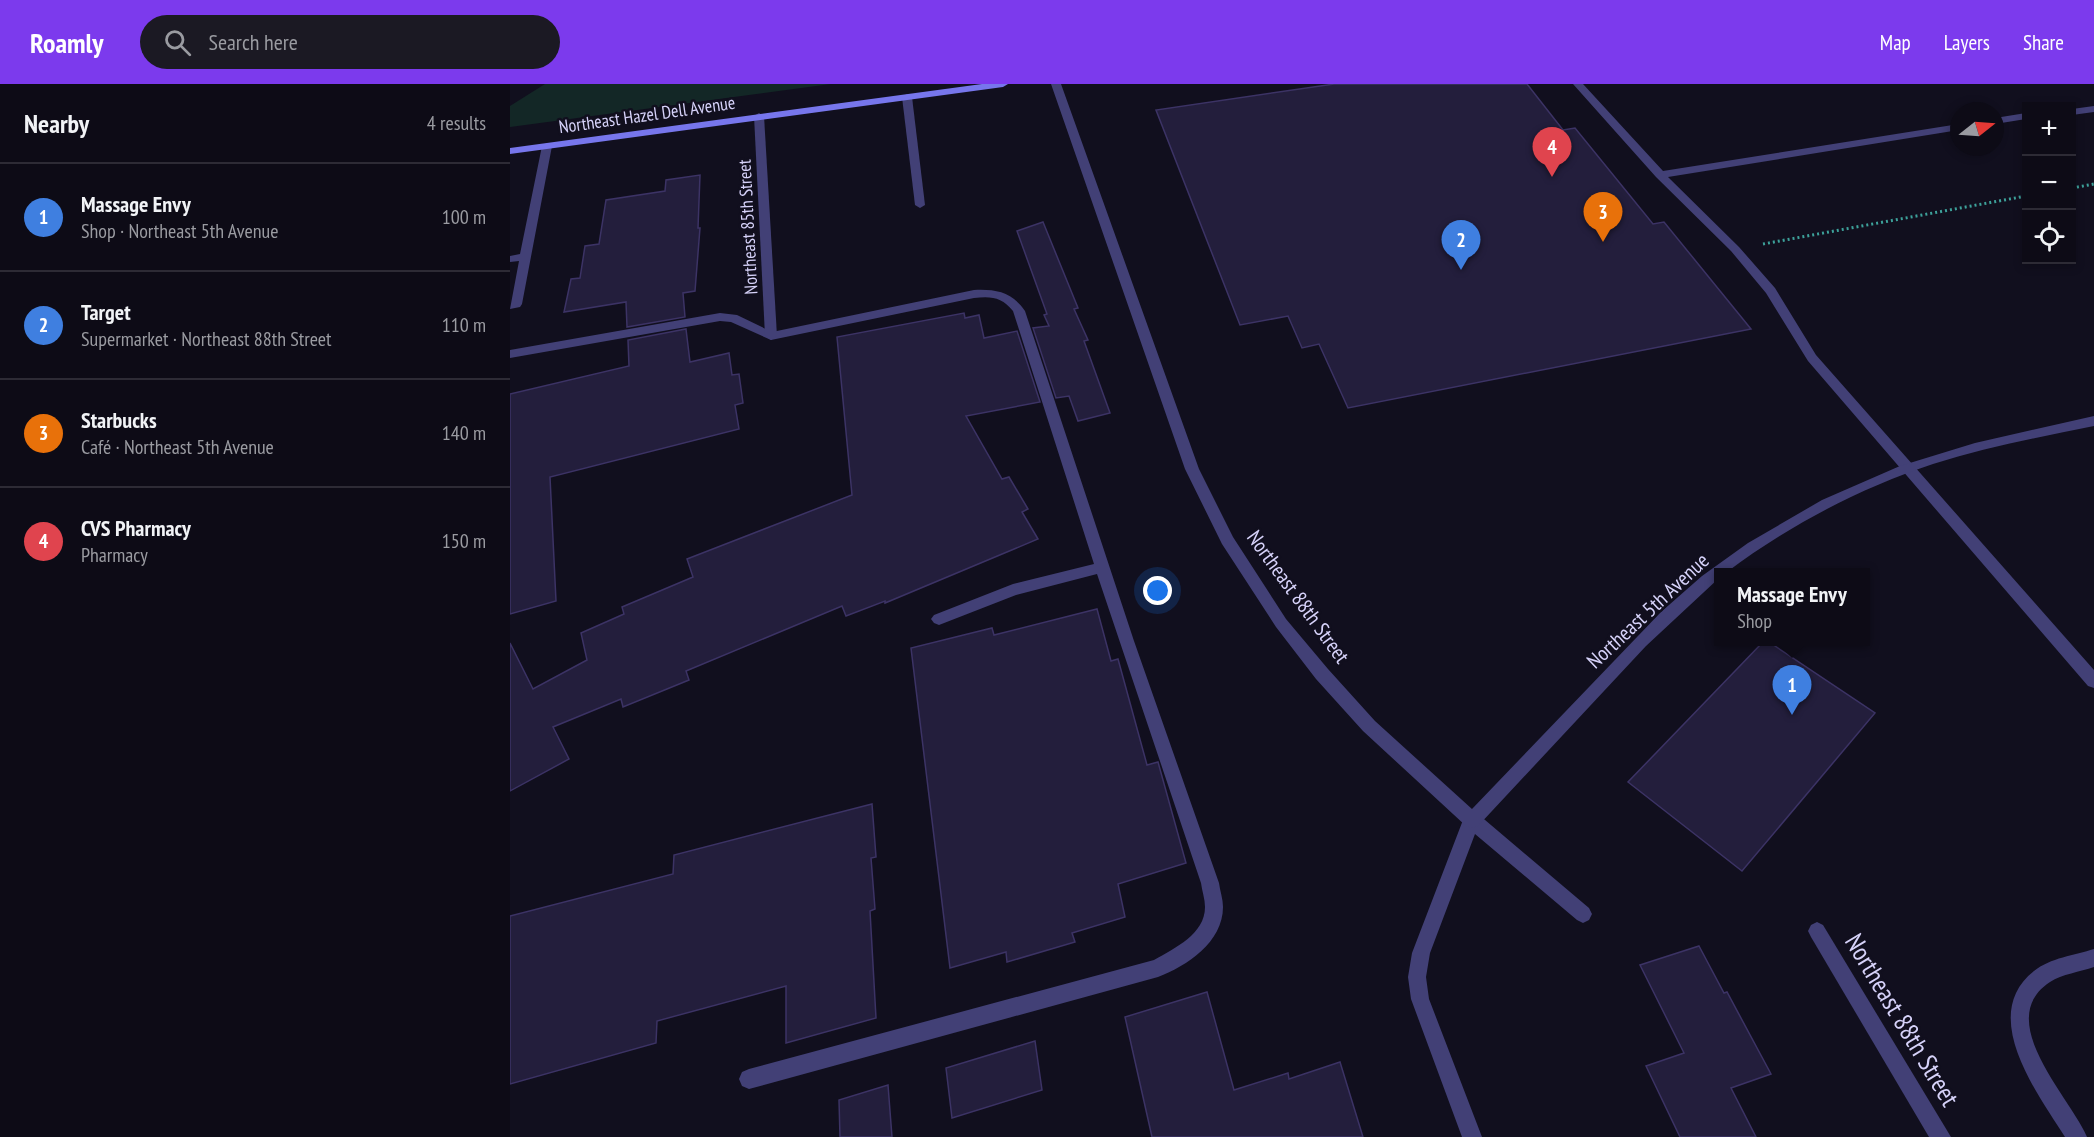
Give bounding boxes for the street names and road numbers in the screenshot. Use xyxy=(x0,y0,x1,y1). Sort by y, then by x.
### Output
street label: Northeast Hazel Dell Avenue xyxy=(557,91,737,138)
street label: Northeast 85th Street xyxy=(732,159,763,295)
street label: Northeast 88th Street xyxy=(1241,525,1356,669)
street label: Northeast 5th Avenue xyxy=(1581,547,1714,674)
street label: Northeast 88th Street xyxy=(1838,927,1967,1112)

